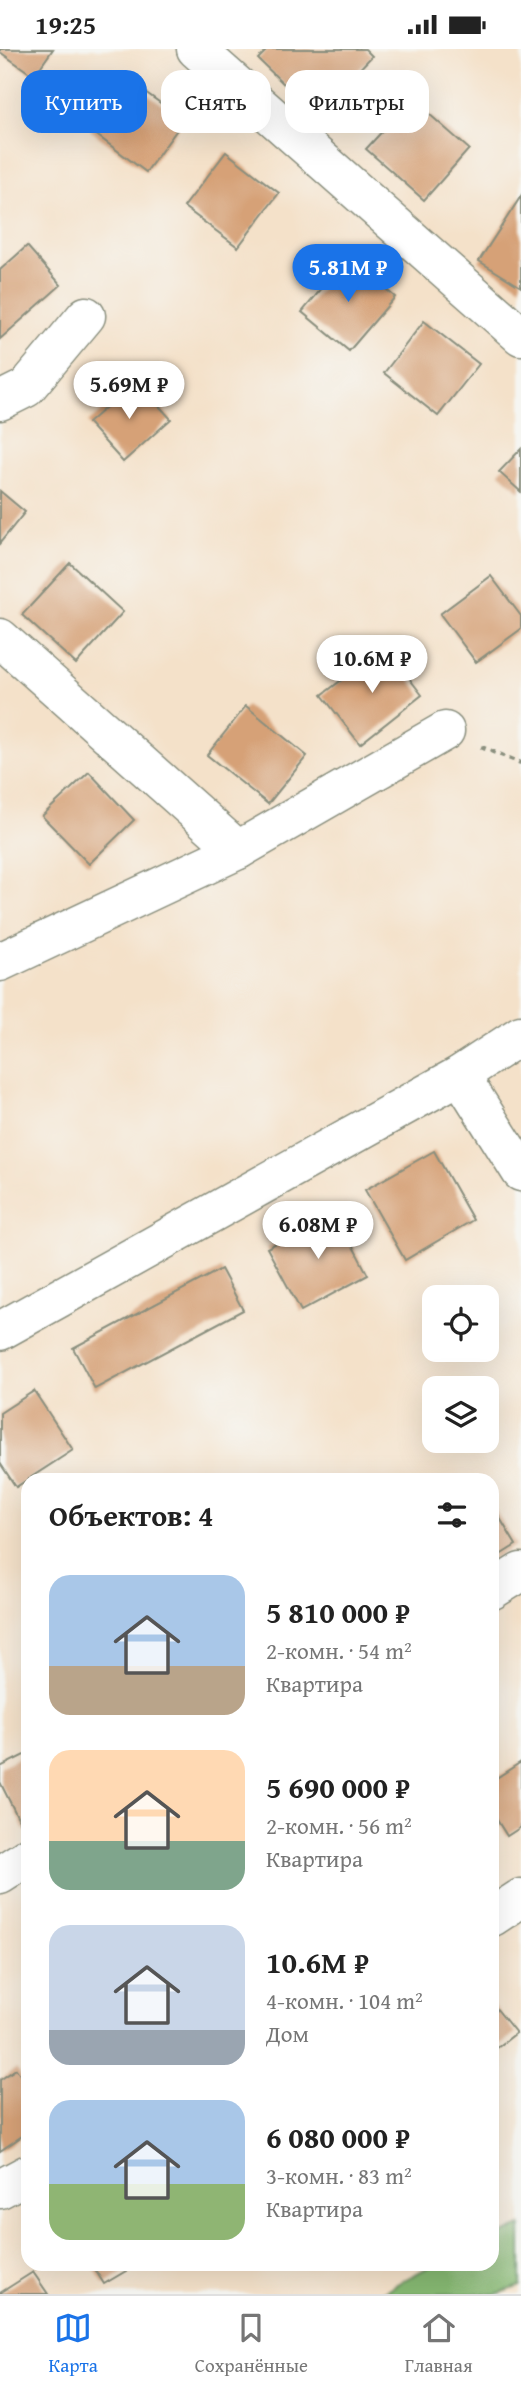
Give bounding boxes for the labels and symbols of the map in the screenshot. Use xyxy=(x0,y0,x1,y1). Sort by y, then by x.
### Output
pin: 5.81M ₽ xyxy=(283,245,413,304)
pin: 5.69M ₽ xyxy=(64,361,194,421)
pin: 10.6M ₽ xyxy=(307,635,437,695)
pin: 6.08M ₽ xyxy=(253,1201,383,1261)

